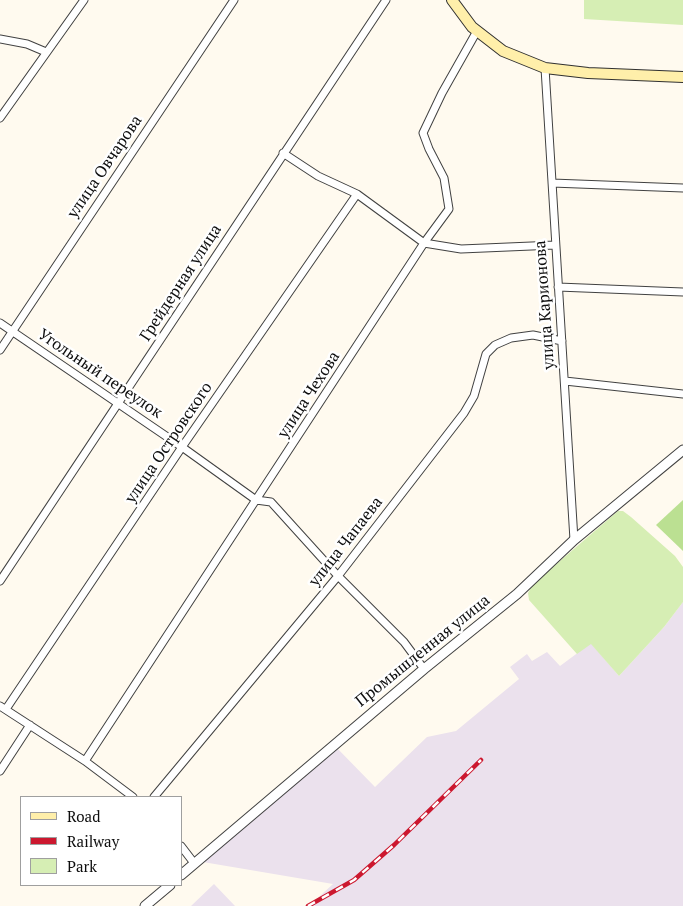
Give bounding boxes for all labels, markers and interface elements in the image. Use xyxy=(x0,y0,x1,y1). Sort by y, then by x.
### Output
street label: улица Овчарова xyxy=(64,112,146,222)
street label: Грейдерная улица xyxy=(136,221,226,345)
street label: улица Карионова xyxy=(531,240,559,370)
street label: Угольный переулок xyxy=(34,325,166,423)
street label: улица Чехова xyxy=(274,348,344,442)
street label: улица Островского xyxy=(121,379,217,507)
street label: улица Чапаева xyxy=(305,493,387,591)
street label: Промышленная улица xyxy=(352,591,494,711)
legend xyxy=(20,796,182,886)
text: Road xyxy=(67,806,100,826)
text: Railway xyxy=(67,831,119,851)
text: Park xyxy=(67,856,97,876)

